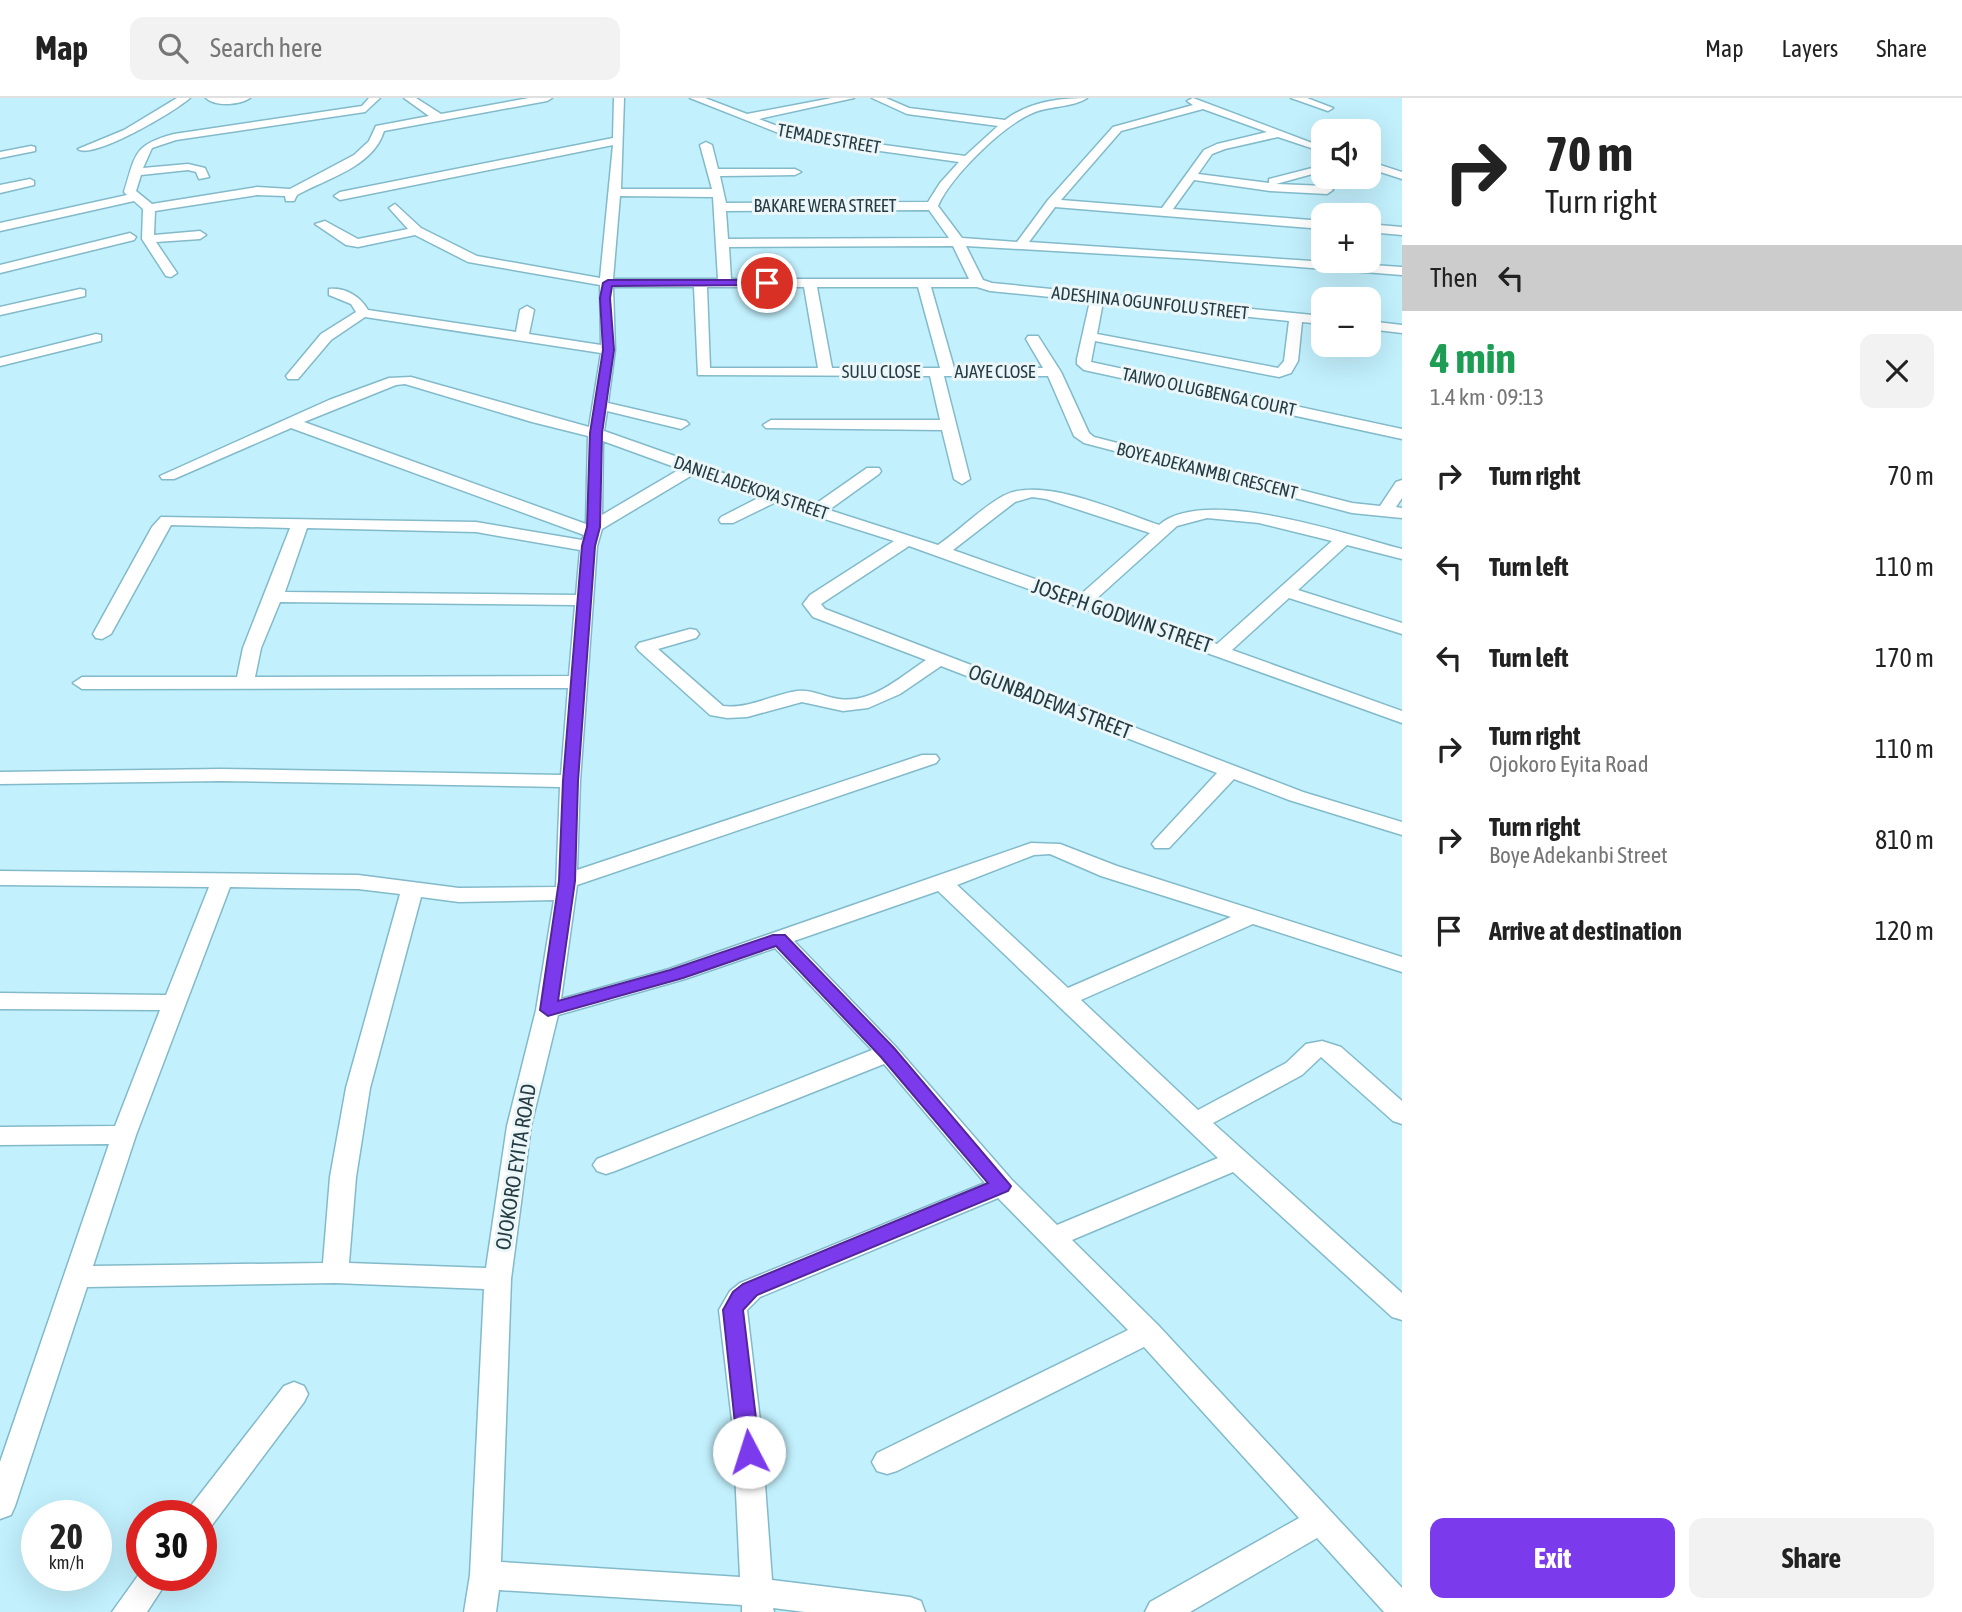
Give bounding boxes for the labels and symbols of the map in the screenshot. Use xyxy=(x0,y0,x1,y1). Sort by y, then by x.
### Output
street label: TEMADE STREET xyxy=(776,119,882,158)
street label: BAKARE WERA STREET xyxy=(754,195,897,216)
pin xyxy=(737,253,797,313)
street label: ADESHINA OGUNFOLU STREET xyxy=(1051,282,1250,323)
street label: SULU CLOSE xyxy=(842,361,921,382)
street label: AJAYE CLOSE xyxy=(954,361,1036,382)
street label: TAIWO OLUGBENGA COURT xyxy=(1120,363,1298,420)
street label: BOYE ADEKANMBI CRESCENT xyxy=(1114,438,1300,503)
street label: DANIEL ADEKOYA STREET xyxy=(671,451,831,524)
street label: JOSEPH GODWIN STREET xyxy=(1029,573,1215,657)
street label: OGUNBADEWA STREET xyxy=(965,659,1135,743)
street label: OJOKORO EYITA ROAD xyxy=(490,1082,540,1252)
position arrow xyxy=(712,1415,786,1489)
speed limit sign: 30 xyxy=(126,1500,217,1591)

